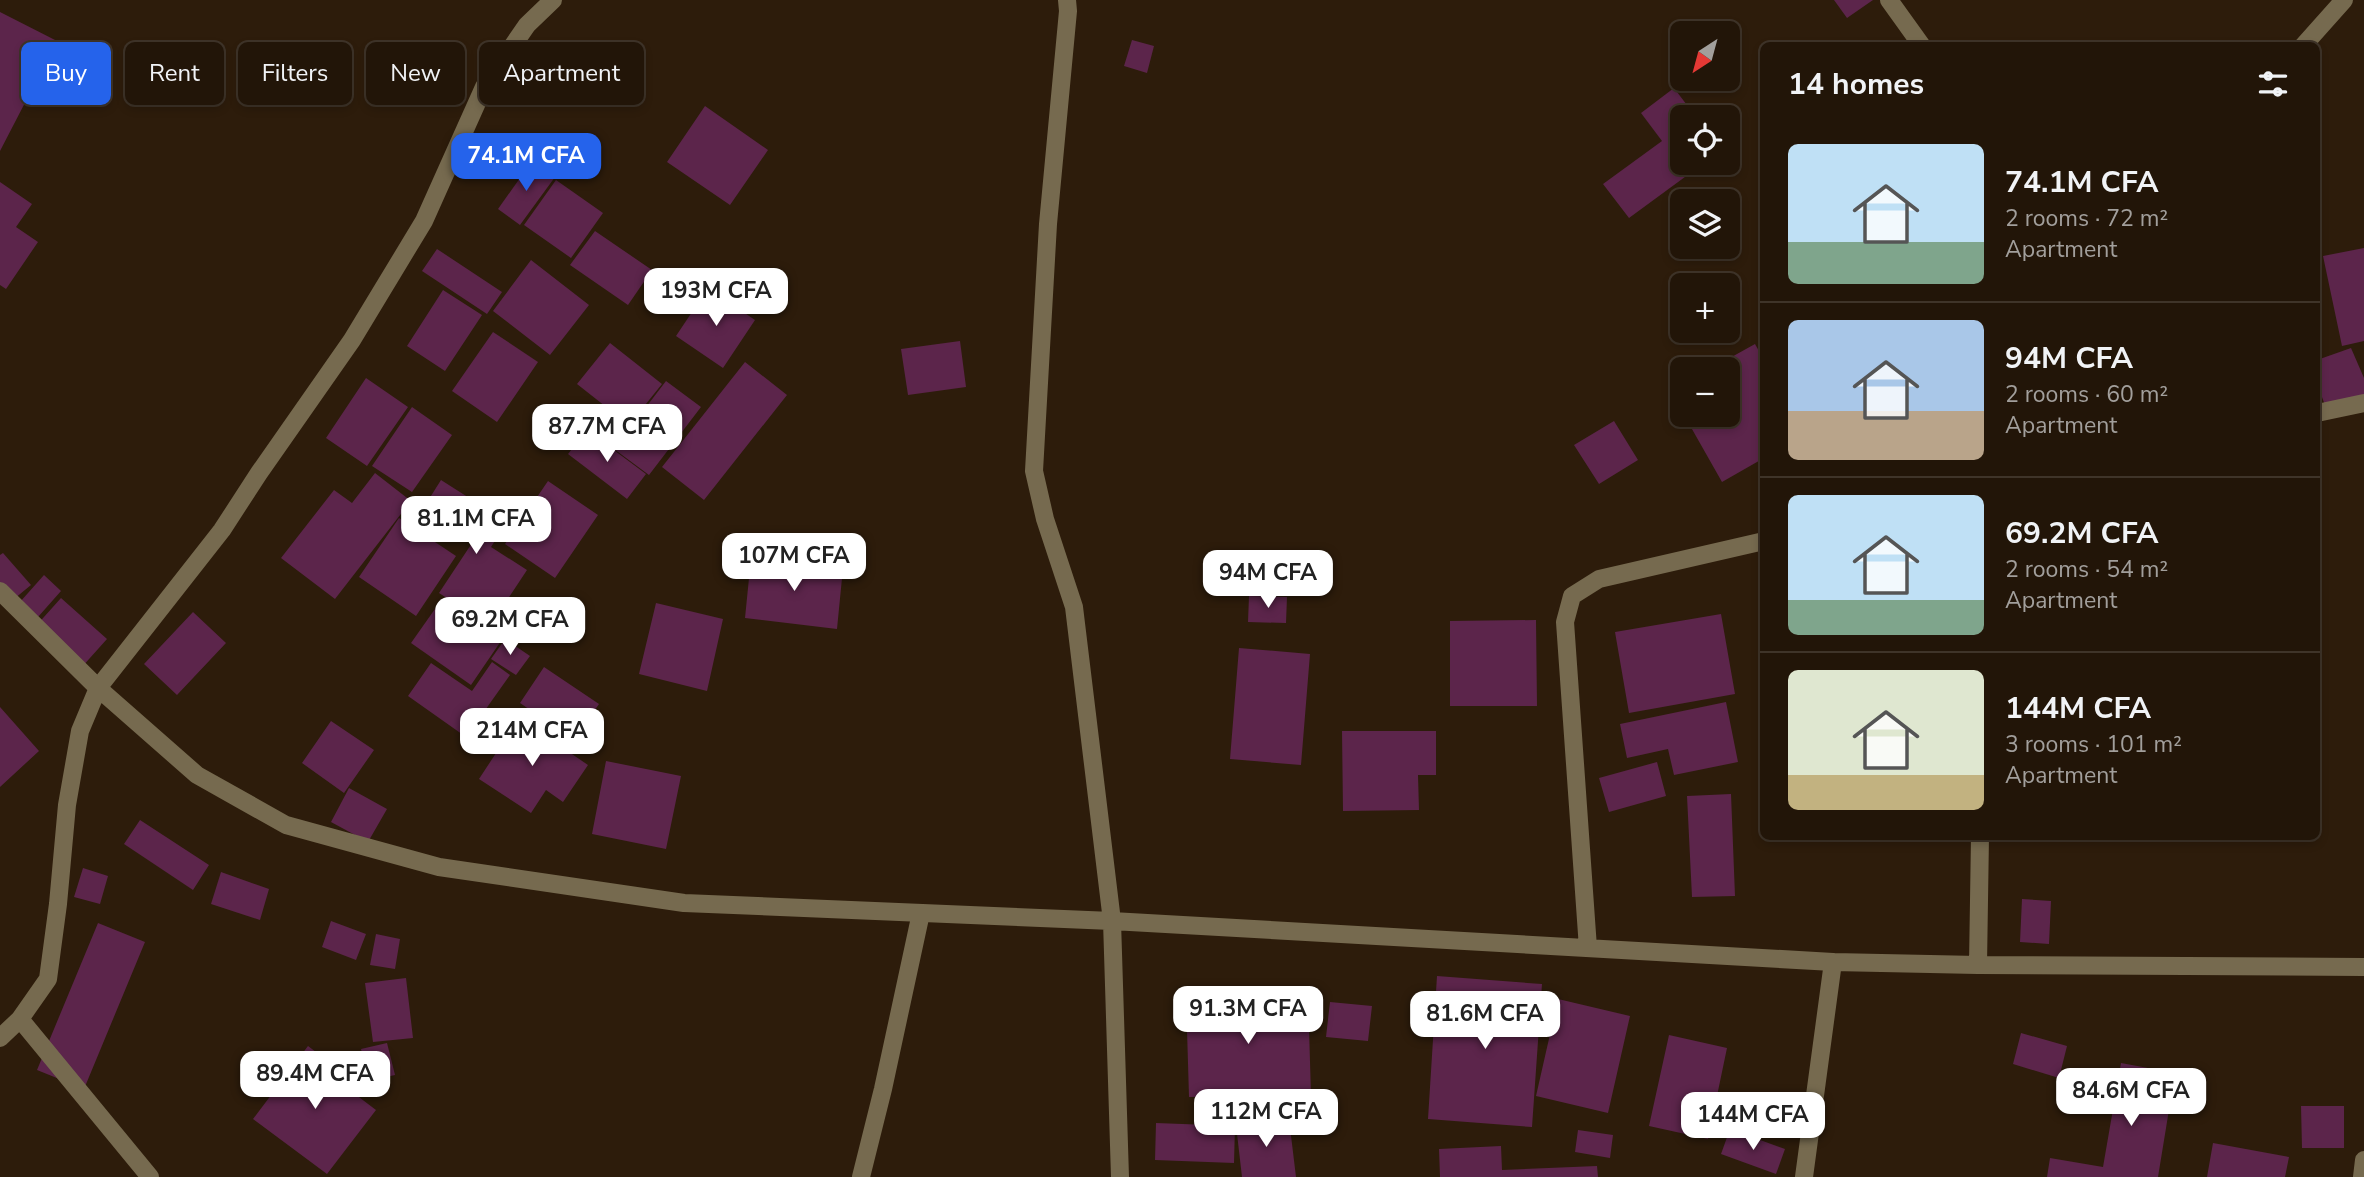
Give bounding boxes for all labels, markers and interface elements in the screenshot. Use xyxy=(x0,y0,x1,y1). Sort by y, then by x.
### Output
north arrow xyxy=(1670,21,1740,91)
map controls xyxy=(1670,21,1740,427)
chip: Buy xyxy=(21,42,111,105)
chip: Rent xyxy=(125,42,224,105)
chip: Filters xyxy=(238,42,352,105)
chip: New xyxy=(366,42,465,105)
chip: Apartment xyxy=(479,42,644,105)
text: 14 homes xyxy=(1788,64,1924,105)
icon: filters xyxy=(2254,65,2292,103)
button: locate xyxy=(1670,105,1740,175)
pin: 74.1M CFA xyxy=(446,134,606,193)
text: 74.1M CFA xyxy=(467,140,585,171)
text: 74.1M CFA xyxy=(2005,162,2158,203)
icon: home xyxy=(1844,172,1928,256)
button: layers xyxy=(1670,189,1740,259)
text: 2 rooms · 72 m² xyxy=(2005,203,2168,234)
text: Apartment xyxy=(2005,234,2117,265)
pin: 193M CFA xyxy=(644,268,788,328)
button: + xyxy=(1670,273,1740,343)
text: 193M CFA xyxy=(660,275,772,306)
text: 94M CFA xyxy=(2005,338,2133,379)
icon: home xyxy=(1844,348,1928,432)
button: − xyxy=(1670,357,1740,427)
text: 2 rooms · 60 m² xyxy=(2005,379,2168,410)
pin: 87.7M CFA xyxy=(527,405,687,464)
text: Apartment xyxy=(2005,410,2117,441)
text: 87.7M CFA xyxy=(548,411,666,442)
pin: 81.1M CFA xyxy=(396,496,556,556)
text: 81.1M CFA xyxy=(417,503,535,534)
text: 69.2M CFA xyxy=(2005,513,2158,554)
icon: home xyxy=(1844,523,1928,607)
pin: 107M CFA xyxy=(722,534,866,593)
text: 107M CFA xyxy=(738,540,850,571)
pin: 94M CFA xyxy=(1203,550,1333,610)
text: 2 rooms · 54 m² xyxy=(2005,554,2168,585)
text: 94M CFA xyxy=(1219,557,1317,588)
text: Apartment xyxy=(2005,585,2117,616)
pin: 69.2M CFA xyxy=(430,598,590,657)
text: 69.2M CFA xyxy=(451,604,569,635)
text: 144M CFA xyxy=(2005,688,2151,729)
icon: home xyxy=(1844,698,1928,782)
pin: 214M CFA xyxy=(460,708,604,768)
text: 214M CFA xyxy=(476,715,588,746)
text: 3 rooms · 101 m² xyxy=(2005,729,2182,760)
text: Apartment xyxy=(2005,760,2117,791)
pin: 91.3M CFA xyxy=(1168,986,1328,1046)
pin: 81.6M CFA xyxy=(1405,992,1565,1051)
text: 91.3M CFA xyxy=(1189,993,1307,1024)
text: 81.6M CFA xyxy=(1426,998,1544,1029)
pin: 89.4M CFA xyxy=(235,1052,395,1111)
text: 89.4M CFA xyxy=(256,1058,374,1089)
pin: 84.6M CFA xyxy=(2051,1068,2211,1128)
text: 84.6M CFA xyxy=(2072,1075,2190,1106)
pin: 112M CFA xyxy=(1194,1090,1338,1149)
pin: 144M CFA xyxy=(1681,1092,1825,1152)
text: 112M CFA xyxy=(1210,1096,1322,1127)
text: 144M CFA xyxy=(1697,1099,1809,1130)

